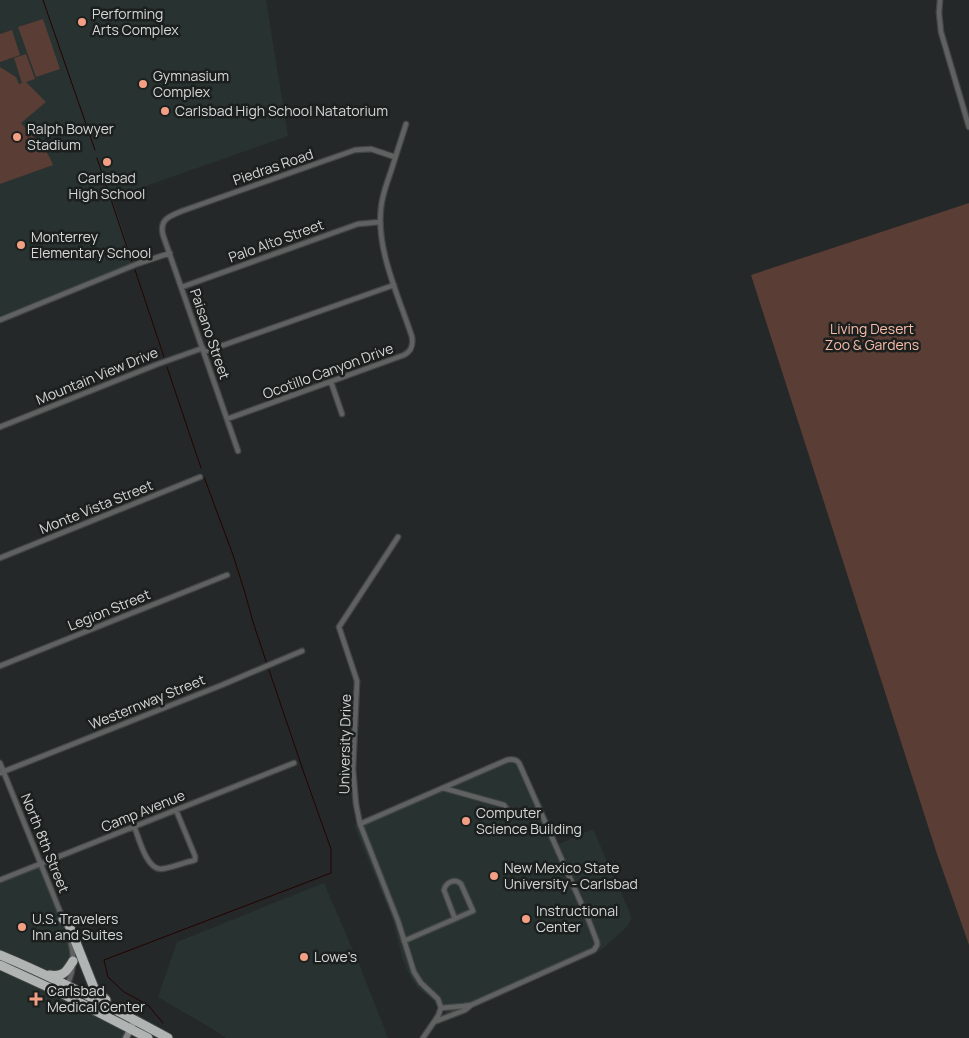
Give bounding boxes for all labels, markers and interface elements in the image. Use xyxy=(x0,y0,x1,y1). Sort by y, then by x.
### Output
place label: Performing Arts Complex xyxy=(92,4,179,39)
marker: Performing Arts Complex xyxy=(76,16,88,28)
place label: Gymnasium Complex xyxy=(153,66,229,101)
marker: Gymnasium Complex xyxy=(137,78,149,90)
place label: Carlsbad High School Natatorium xyxy=(175,101,388,120)
marker: Carlsbad High School Natatorium xyxy=(159,105,171,117)
place label: Ralph Bowyer Stadium xyxy=(27,119,114,154)
marker: Ralph Bowyer Stadium xyxy=(11,131,23,143)
street label: Piedras Road xyxy=(230,144,316,189)
marker: Carlsbad High School xyxy=(101,156,113,168)
place label: Carlsbad High School xyxy=(69,168,145,203)
street label: Palo Alto Street xyxy=(226,214,326,267)
place label: Monterrey Elementary School xyxy=(31,227,151,262)
marker: Monterrey Elementary School xyxy=(15,239,27,251)
street label: Paisano Street xyxy=(186,286,235,382)
park label: Living Desert Zoo & Gardens xyxy=(825,319,919,354)
street label: Ocotillo Canyon Drive xyxy=(260,338,396,403)
street label: Mountain View Drive xyxy=(33,342,161,409)
street label: Monte Vista Street xyxy=(36,475,156,538)
street label: Legion Street xyxy=(65,584,153,635)
street label: Westernway Street xyxy=(86,669,208,734)
street label: University Drive xyxy=(334,694,355,794)
street label: Camp Avenue xyxy=(98,785,187,836)
street label: North 8th Street xyxy=(17,790,74,896)
place label: Computer Science Building xyxy=(476,803,582,838)
marker: Computer Science Building xyxy=(460,815,472,827)
place label: New Mexico State University - Carlsbad xyxy=(504,858,638,893)
marker: New Mexico State University - Carlsbad xyxy=(488,870,500,882)
place label: Instructional Center xyxy=(536,901,618,936)
place label: U.S. Travelers Inn and Suites xyxy=(32,909,123,944)
marker: Instructional Center xyxy=(520,913,532,925)
marker: U.S. Travelers Inn and Suites xyxy=(16,921,28,933)
place label: Lowe's xyxy=(314,947,357,966)
marker: Lowe's xyxy=(298,951,310,963)
place label: Carlsbad Medical Center xyxy=(47,981,145,1016)
marker: Carlsbad Medical Center xyxy=(29,992,43,1006)

